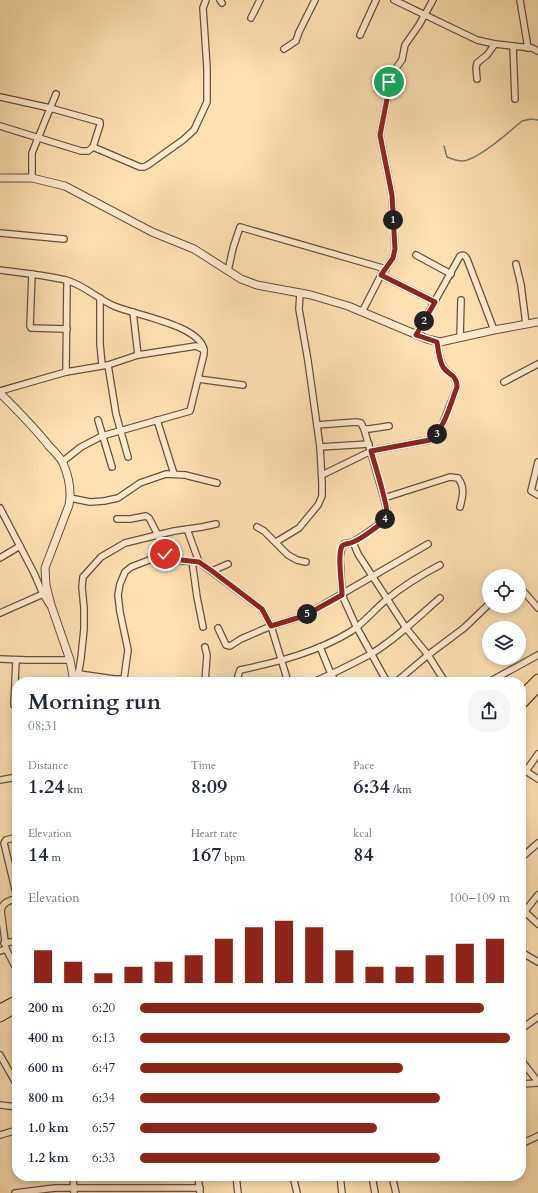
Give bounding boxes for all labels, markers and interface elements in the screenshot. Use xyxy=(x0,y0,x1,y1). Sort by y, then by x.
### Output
pin xyxy=(372,65,406,99)
icon: arrive xyxy=(378,71,400,93)
pin: 1 xyxy=(383,210,403,230)
text: 1 xyxy=(390,212,396,227)
pin: 2 xyxy=(414,311,434,331)
text: 2 xyxy=(421,313,427,328)
pin: 3 xyxy=(427,424,447,444)
text: 3 xyxy=(434,426,440,441)
pin: 4 xyxy=(375,509,395,529)
text: 4 xyxy=(382,511,388,526)
pin xyxy=(148,537,182,571)
icon: check xyxy=(154,543,176,565)
map controls xyxy=(482,569,526,665)
button: locate xyxy=(482,569,526,613)
pin: 5 xyxy=(297,604,317,624)
text: 5 xyxy=(304,606,310,621)
button: layers xyxy=(482,621,526,665)
text: Morning run xyxy=(28,687,161,717)
button: share xyxy=(468,690,510,732)
text: 08:31 xyxy=(28,717,58,735)
text: Distance xyxy=(28,758,68,773)
text: Time xyxy=(191,758,216,773)
text: Pace xyxy=(353,758,375,773)
text: 1.24 xyxy=(28,773,65,800)
text: 8:09 xyxy=(191,773,227,800)
text: 6:34 xyxy=(353,773,390,800)
text: km xyxy=(65,782,83,797)
text: /km xyxy=(390,782,412,797)
text: Elevation xyxy=(28,826,72,841)
text: Heart rate xyxy=(191,826,237,841)
text: kcal xyxy=(353,826,372,841)
text: 14 xyxy=(28,841,49,868)
text: 167 xyxy=(191,841,221,868)
text: 84 xyxy=(353,841,374,868)
text: m xyxy=(49,850,61,865)
text: bpm xyxy=(221,850,245,865)
text: Elevation xyxy=(28,889,80,907)
text: 100–109 m xyxy=(448,889,510,907)
text: 200 m xyxy=(28,999,63,1017)
text: 6:20 xyxy=(92,999,115,1017)
text: 400 m xyxy=(28,1029,63,1047)
text: 6:13 xyxy=(92,1029,115,1047)
text: 600 m xyxy=(28,1059,63,1077)
text: 6:47 xyxy=(92,1059,115,1077)
text: 800 m xyxy=(28,1089,63,1107)
text: 6:34 xyxy=(92,1089,115,1107)
text: 1.0 km xyxy=(28,1119,69,1137)
text: 6:57 xyxy=(92,1119,115,1137)
text: 1.2 km xyxy=(28,1149,69,1167)
text: 6:33 xyxy=(92,1149,115,1167)

